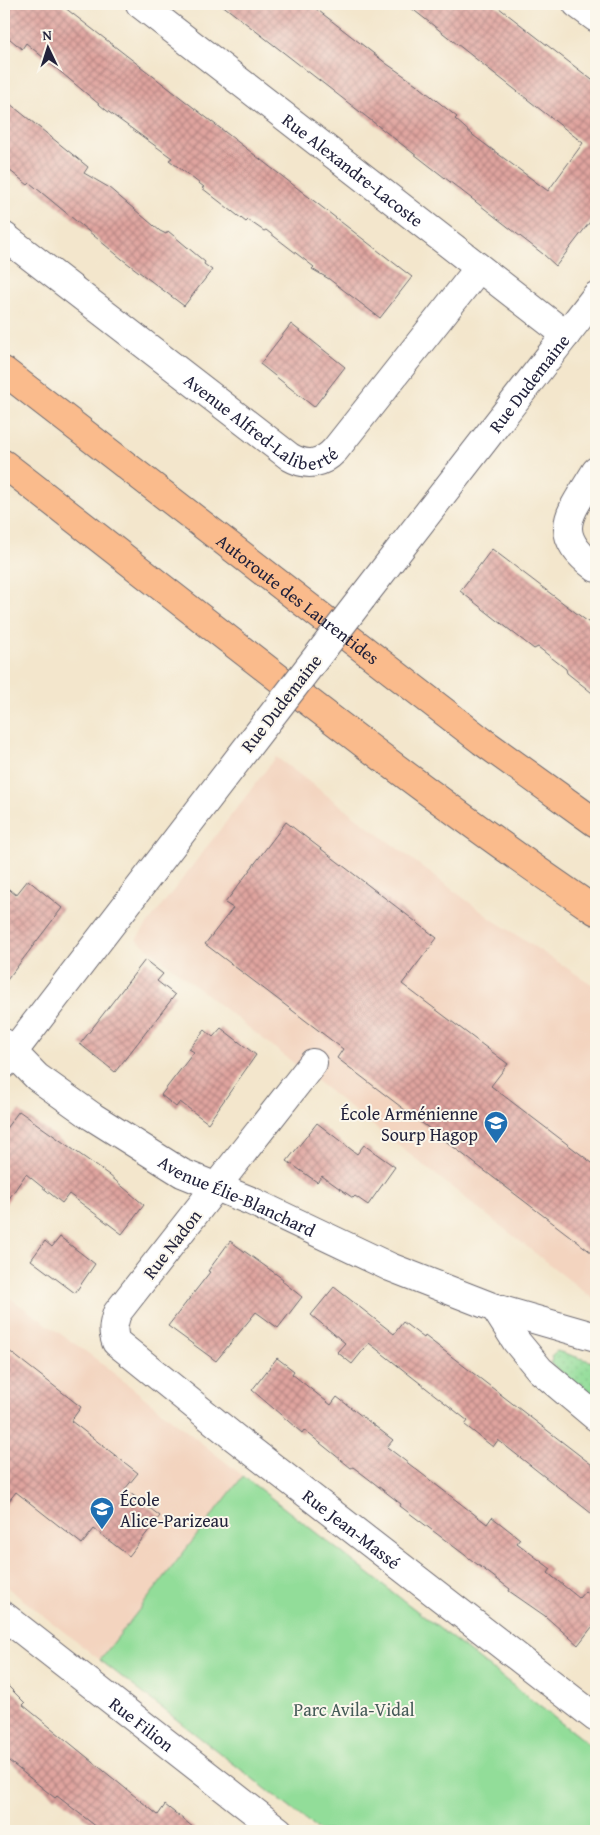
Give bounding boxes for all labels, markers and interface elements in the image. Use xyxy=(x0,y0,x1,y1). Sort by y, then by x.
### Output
north arrow xyxy=(22,22,72,72)
text: N xyxy=(42,25,53,45)
street label: Rue Alexandre-Lacoste xyxy=(277,106,430,233)
street label: Rue Dudemaine xyxy=(482,328,575,438)
street label: Avenue Alfred-Laliberté xyxy=(179,367,344,477)
street label: Autoroute des Laurentides xyxy=(211,527,385,670)
street label: Rue Dudemaine xyxy=(234,648,328,758)
place label: École Arménienne Sourp Hagop xyxy=(341,1100,478,1148)
school or university icon: École Arménienne Sourp Hagop xyxy=(483,1110,509,1144)
street label: Avenue Élie-Blanchard xyxy=(153,1148,321,1244)
street label: Rue Nadon xyxy=(136,1204,208,1284)
street label: Rue Jean-Massé xyxy=(297,1482,406,1575)
place label: École Alice-Parizeau xyxy=(120,1486,229,1534)
school or university icon: École Alice-Parizeau xyxy=(89,1496,115,1530)
street label: Rue Filion xyxy=(104,1690,180,1758)
park label: Parc Avila-Vidal xyxy=(293,1696,415,1723)

